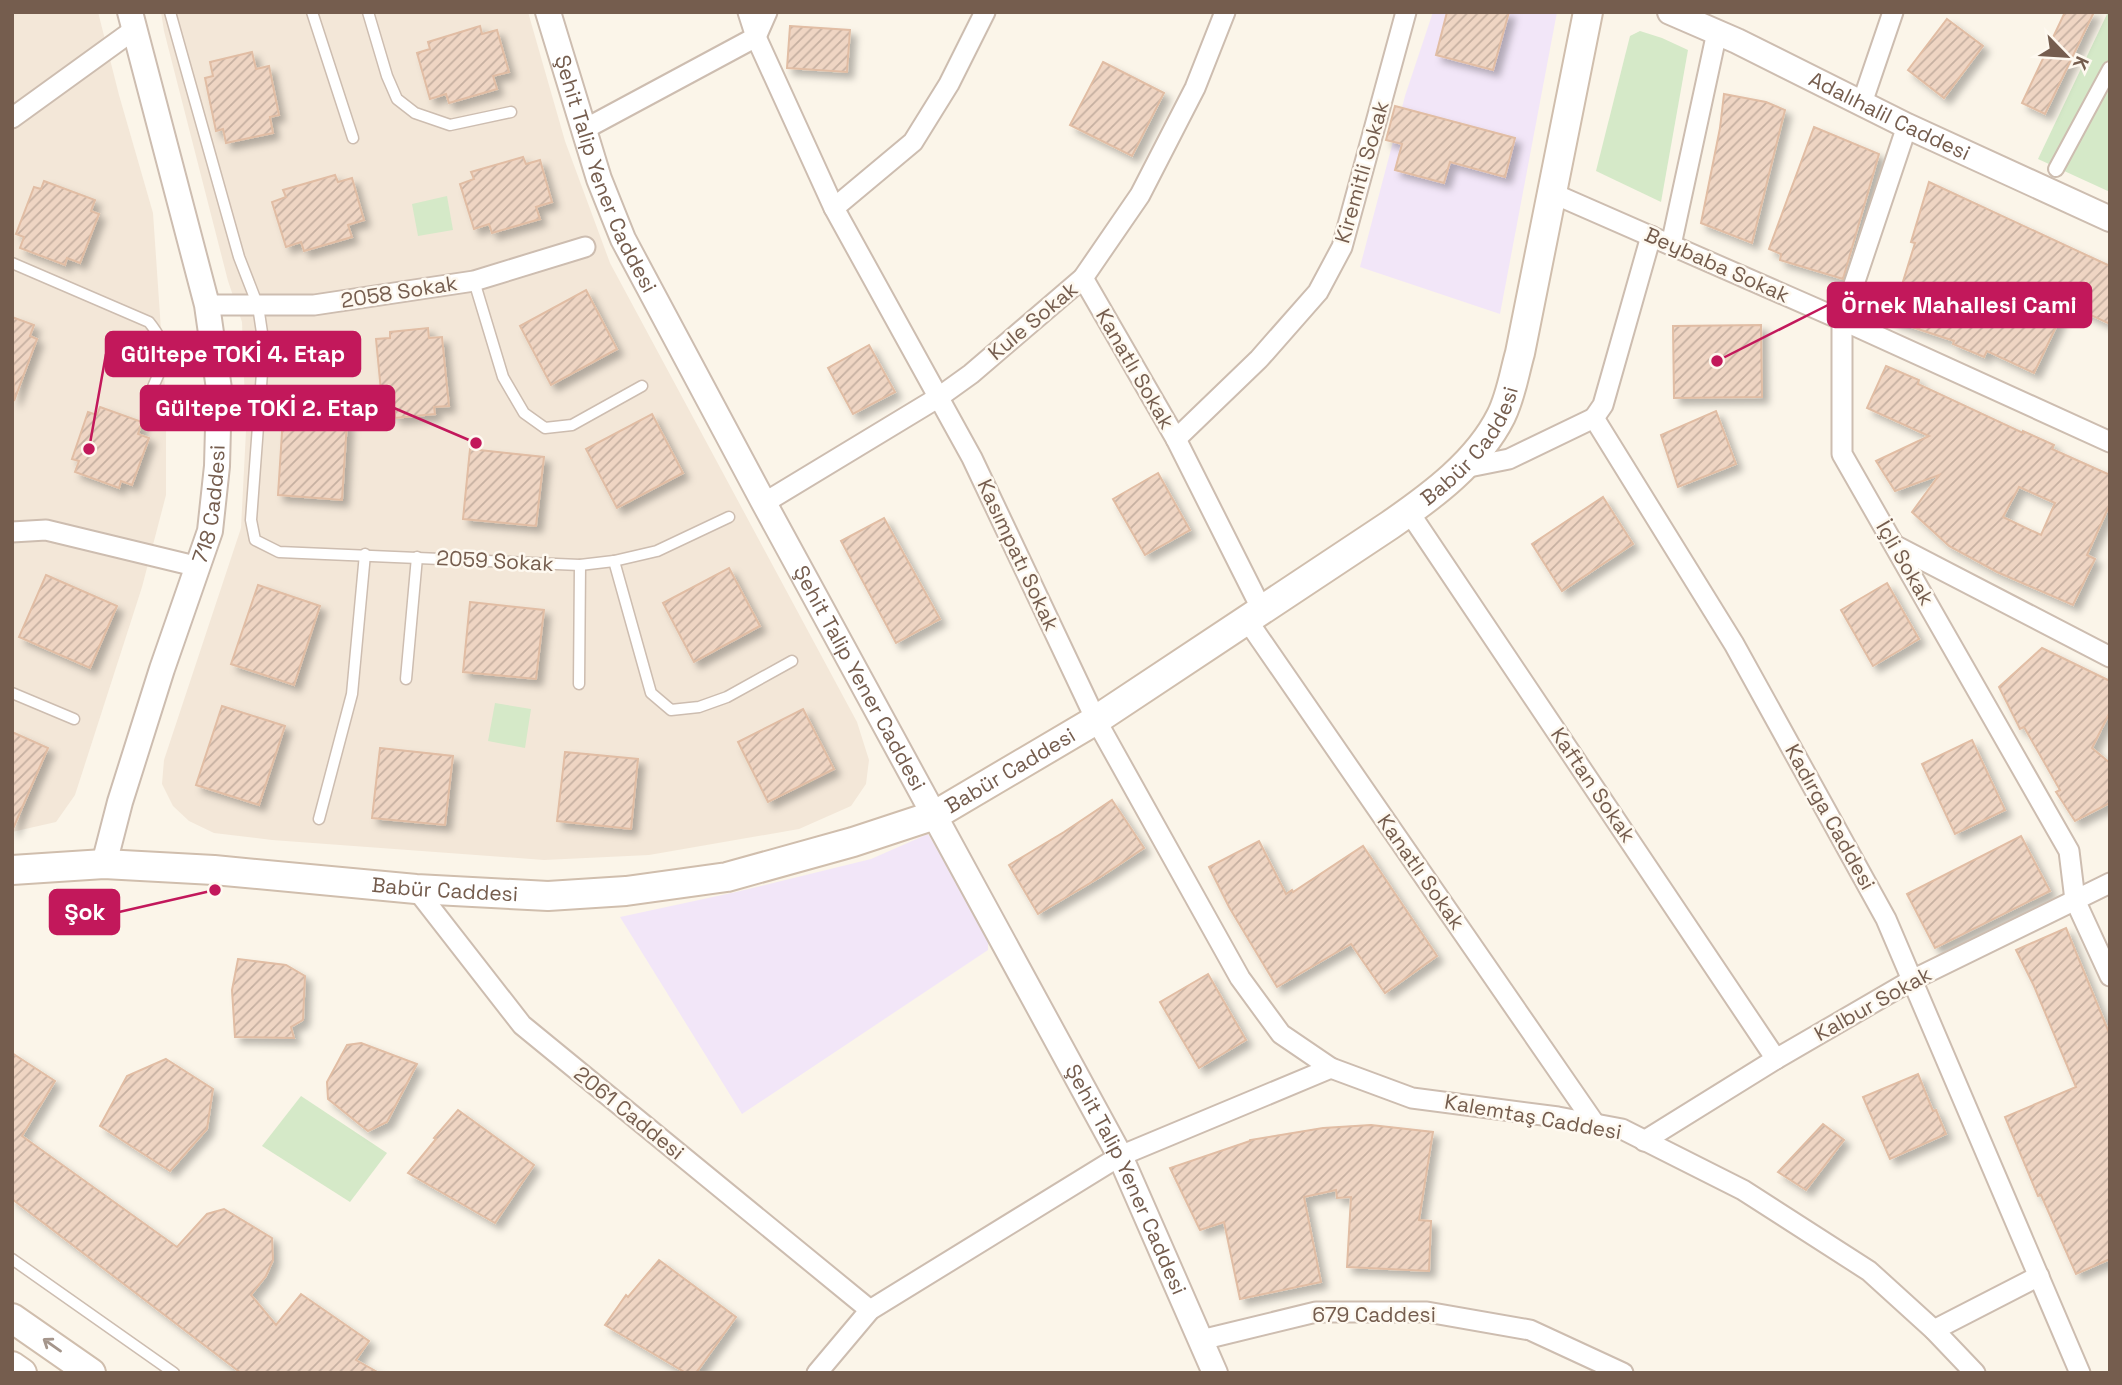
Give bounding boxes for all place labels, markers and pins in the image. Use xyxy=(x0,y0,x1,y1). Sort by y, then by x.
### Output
callout: Örnek Mahallesi Cami xyxy=(1828,283,2091,327)
callout: Gültepe TOKİ 4. Etap xyxy=(106,332,360,376)
callout: Gültepe TOKİ 2. Etap xyxy=(141,386,394,430)
callout: Şok xyxy=(50,890,119,934)

